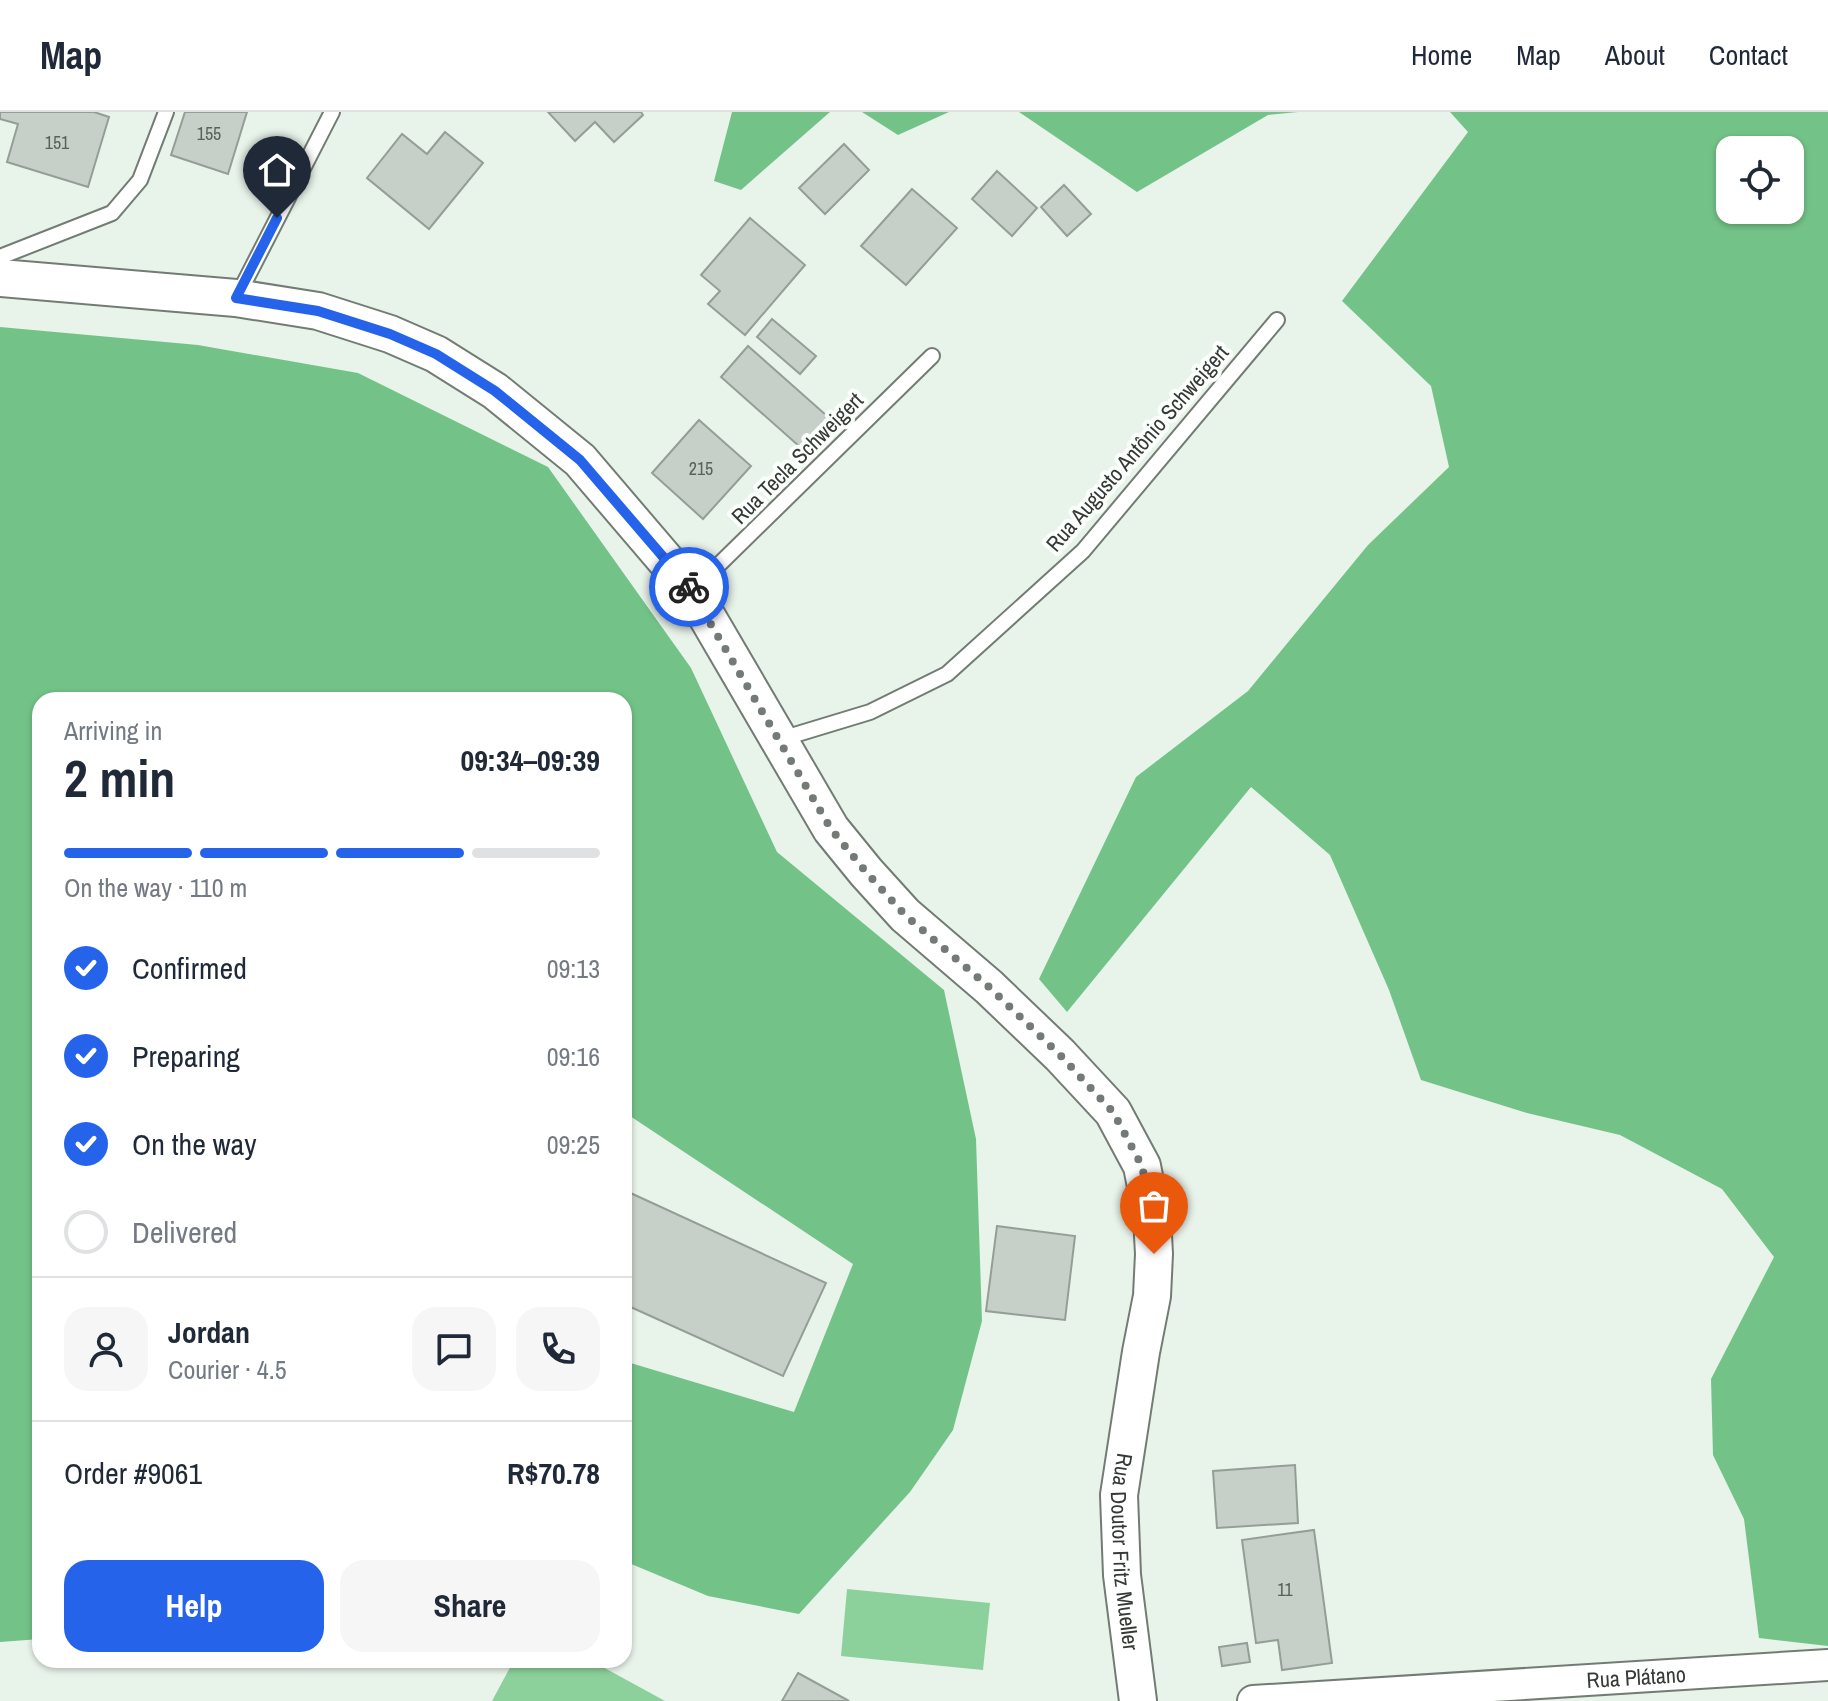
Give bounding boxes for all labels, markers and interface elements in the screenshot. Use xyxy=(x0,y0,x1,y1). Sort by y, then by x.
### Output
text: Map xyxy=(40,30,102,81)
text: Home xyxy=(1411,36,1472,74)
text: Map xyxy=(1516,36,1561,74)
text: About xyxy=(1605,36,1665,74)
text: Contact xyxy=(1709,36,1788,74)
house number: 155 xyxy=(197,121,221,146)
house number: 151 xyxy=(45,130,70,155)
pin xyxy=(243,136,311,218)
map controls xyxy=(1716,136,1804,224)
button: locate xyxy=(1716,136,1804,224)
icon: home xyxy=(255,148,299,192)
street label: Rua Augusto Antônio Schweigert xyxy=(1039,338,1235,558)
street label: Rua Tecla Schweigert xyxy=(724,385,870,531)
house number: 215 xyxy=(689,456,713,481)
courier xyxy=(649,547,729,627)
icon: bike xyxy=(667,565,711,609)
text: Arriving in xyxy=(64,713,162,748)
text: 09:34–09:39 xyxy=(461,740,600,780)
text: 2 min xyxy=(64,743,175,813)
text: On the way · 110 m xyxy=(64,870,247,905)
icon: check xyxy=(64,946,108,990)
text: Confirmed xyxy=(132,948,247,988)
text: 09:13 xyxy=(547,951,600,986)
icon: check xyxy=(64,1034,108,1078)
text: Preparing xyxy=(132,1036,240,1076)
text: 09:16 xyxy=(547,1039,600,1074)
icon: check xyxy=(64,1122,108,1166)
text: On the way xyxy=(132,1124,256,1164)
text: 09:25 xyxy=(547,1127,600,1162)
pin xyxy=(1120,1172,1188,1254)
icon: bag xyxy=(1132,1184,1176,1228)
text: Delivered xyxy=(132,1212,237,1252)
button: person xyxy=(64,1307,148,1391)
button: chat xyxy=(412,1307,496,1391)
button: phone xyxy=(516,1307,600,1391)
text: Jordan xyxy=(168,1312,250,1352)
text: Courier · 4.5 xyxy=(168,1352,287,1387)
street label: Rua Doutor Fritz Mueller xyxy=(1104,1451,1146,1652)
text: Order #9061 xyxy=(64,1453,202,1493)
text: R$70.78 xyxy=(507,1453,600,1493)
button: Help xyxy=(64,1560,324,1652)
button: Share xyxy=(340,1560,600,1652)
house number: 11 xyxy=(1277,1577,1293,1602)
street label: Rua Plátano xyxy=(1586,1659,1687,1695)

